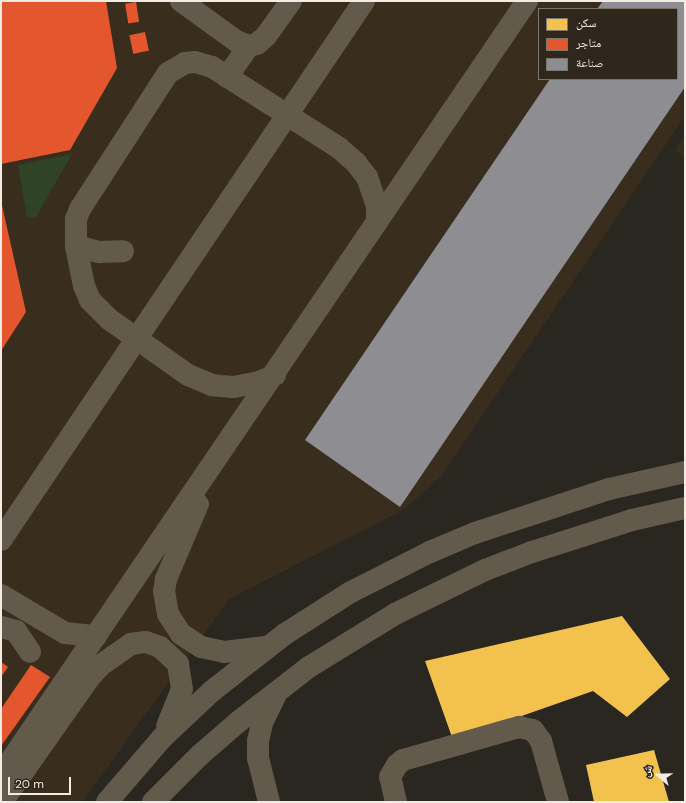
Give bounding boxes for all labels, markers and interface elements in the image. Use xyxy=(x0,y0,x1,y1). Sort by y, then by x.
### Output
legend xyxy=(538,8,678,80)
text: سكن xyxy=(576,15,596,31)
text: متاجر xyxy=(576,35,601,51)
text: صناعة xyxy=(576,55,603,71)
north arrow xyxy=(638,755,678,795)
text: ش xyxy=(638,763,655,779)
scale bar xyxy=(10,769,73,795)
text: 20 m xyxy=(15,776,44,792)

